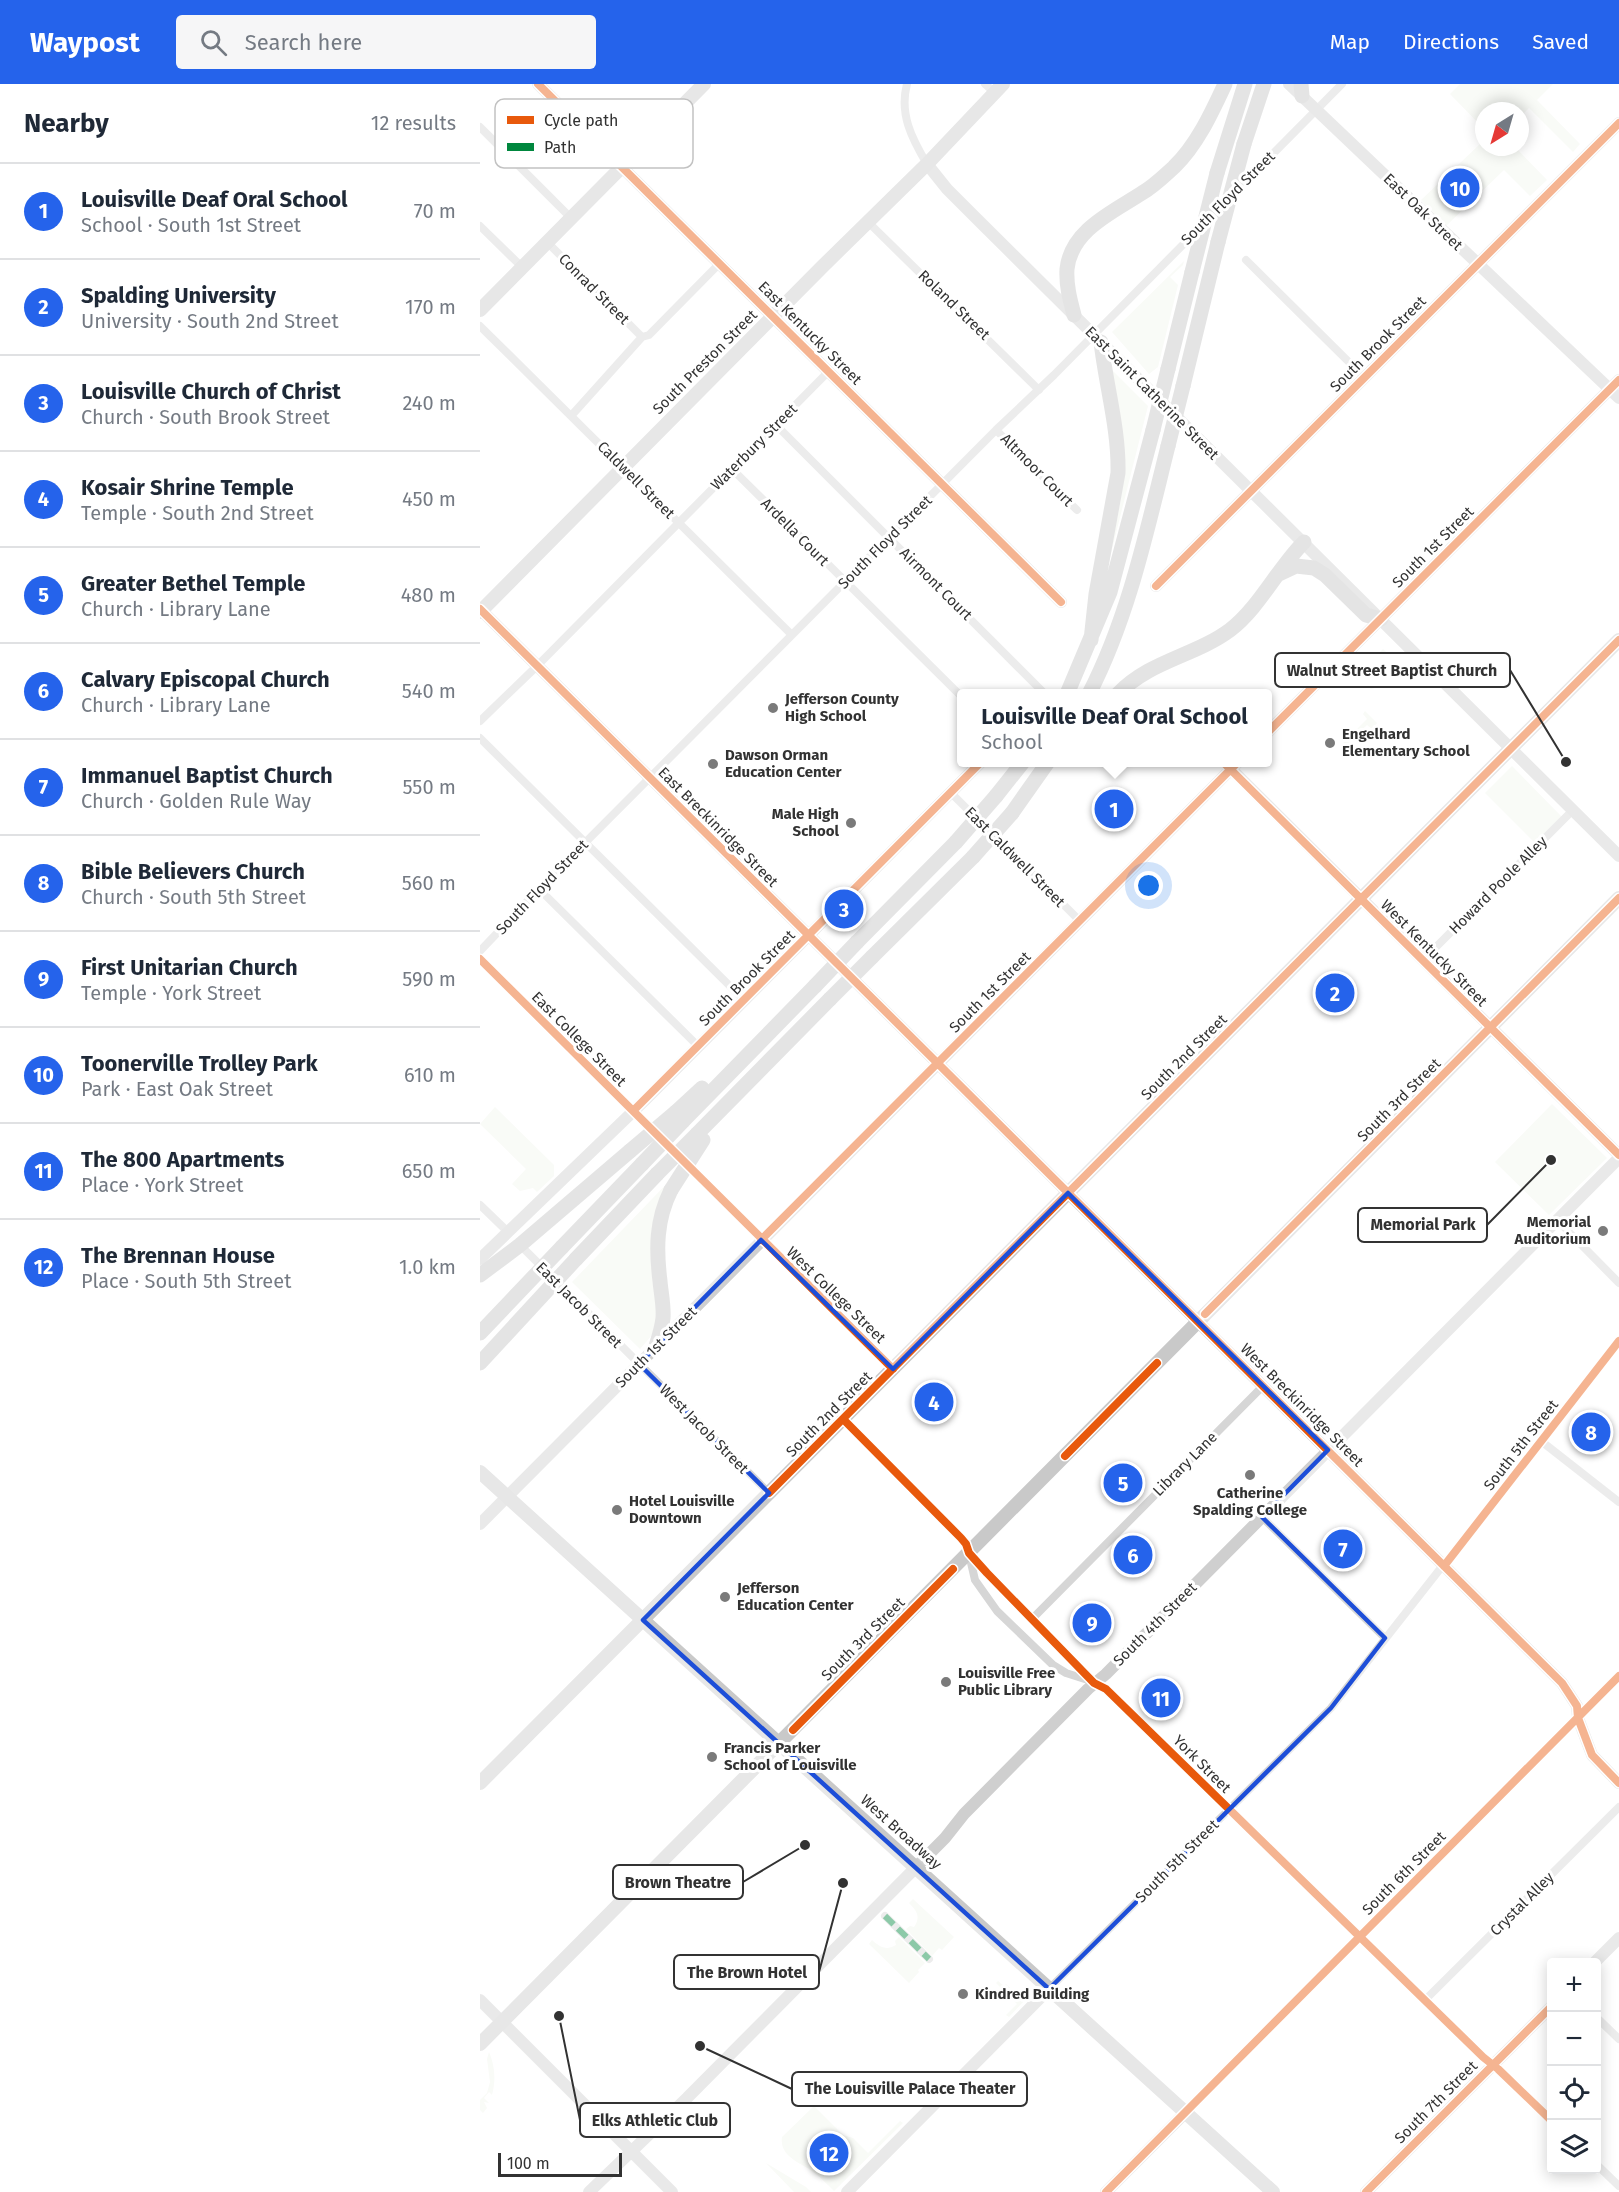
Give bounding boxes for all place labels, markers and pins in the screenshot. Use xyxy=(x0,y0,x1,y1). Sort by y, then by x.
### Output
pin: 10 xyxy=(1440,166,1480,210)
callout: Walnut Street Baptist Church xyxy=(1275,653,1510,687)
place label: Jefferson County High School xyxy=(784,690,899,725)
marker: Jefferson County High School xyxy=(766,701,780,715)
place label: Engelhard Elementary School xyxy=(1342,725,1470,760)
marker: Engelhard Elementary School xyxy=(1323,736,1337,750)
place label: Dawson Orman Education Center xyxy=(725,746,842,781)
marker: Dawson Orman Education Center xyxy=(706,757,720,771)
pin: 1 xyxy=(1094,786,1134,832)
place label: Male High School xyxy=(772,805,840,840)
marker: Male High School xyxy=(844,816,858,830)
pin: 3 xyxy=(824,886,864,932)
pin: 2 xyxy=(1316,970,1354,1016)
callout: Memorial Park xyxy=(1358,1208,1487,1242)
place label: Memorial Auditorium xyxy=(1514,1213,1592,1248)
marker: Memorial Auditorium xyxy=(1596,1224,1610,1238)
pin: 4 xyxy=(914,1380,954,1424)
pin: 8 xyxy=(1572,1410,1610,1454)
pin: 5 xyxy=(1104,1460,1142,1506)
marker: Catherine Spalding College xyxy=(1243,1468,1257,1482)
place label: Catherine Spalding College xyxy=(1193,1484,1307,1519)
place label: Hotel Louisville Downtown xyxy=(629,1492,734,1527)
marker: Hotel Louisville Downtown xyxy=(610,1503,624,1517)
pin: 7 xyxy=(1324,1526,1362,1572)
pin: 6 xyxy=(1114,1532,1152,1578)
place label: Jefferson Education Center xyxy=(736,1579,854,1614)
marker: Jefferson Education Center xyxy=(718,1590,732,1604)
pin: 9 xyxy=(1072,1600,1112,1646)
place label: Louisville Free Public Library xyxy=(958,1664,1055,1699)
marker: Louisville Free Public Library xyxy=(939,1675,953,1689)
pin: 11 xyxy=(1142,1676,1180,1720)
place label: Francis Parker School of Louisville xyxy=(724,1739,857,1774)
marker: Francis Parker School of Louisville xyxy=(705,1750,719,1764)
callout: Brown Theatre xyxy=(613,1865,743,1899)
callout: The Brown Hotel xyxy=(674,1955,819,1989)
place label: Kindred Building xyxy=(975,1985,1090,2003)
marker: Kindred Building xyxy=(956,1987,970,2001)
callout: The Louisville Palace Theater xyxy=(792,2072,1027,2106)
callout: Elks Athletic Club xyxy=(580,2103,730,2137)
pin: 12 xyxy=(810,2130,848,2176)

